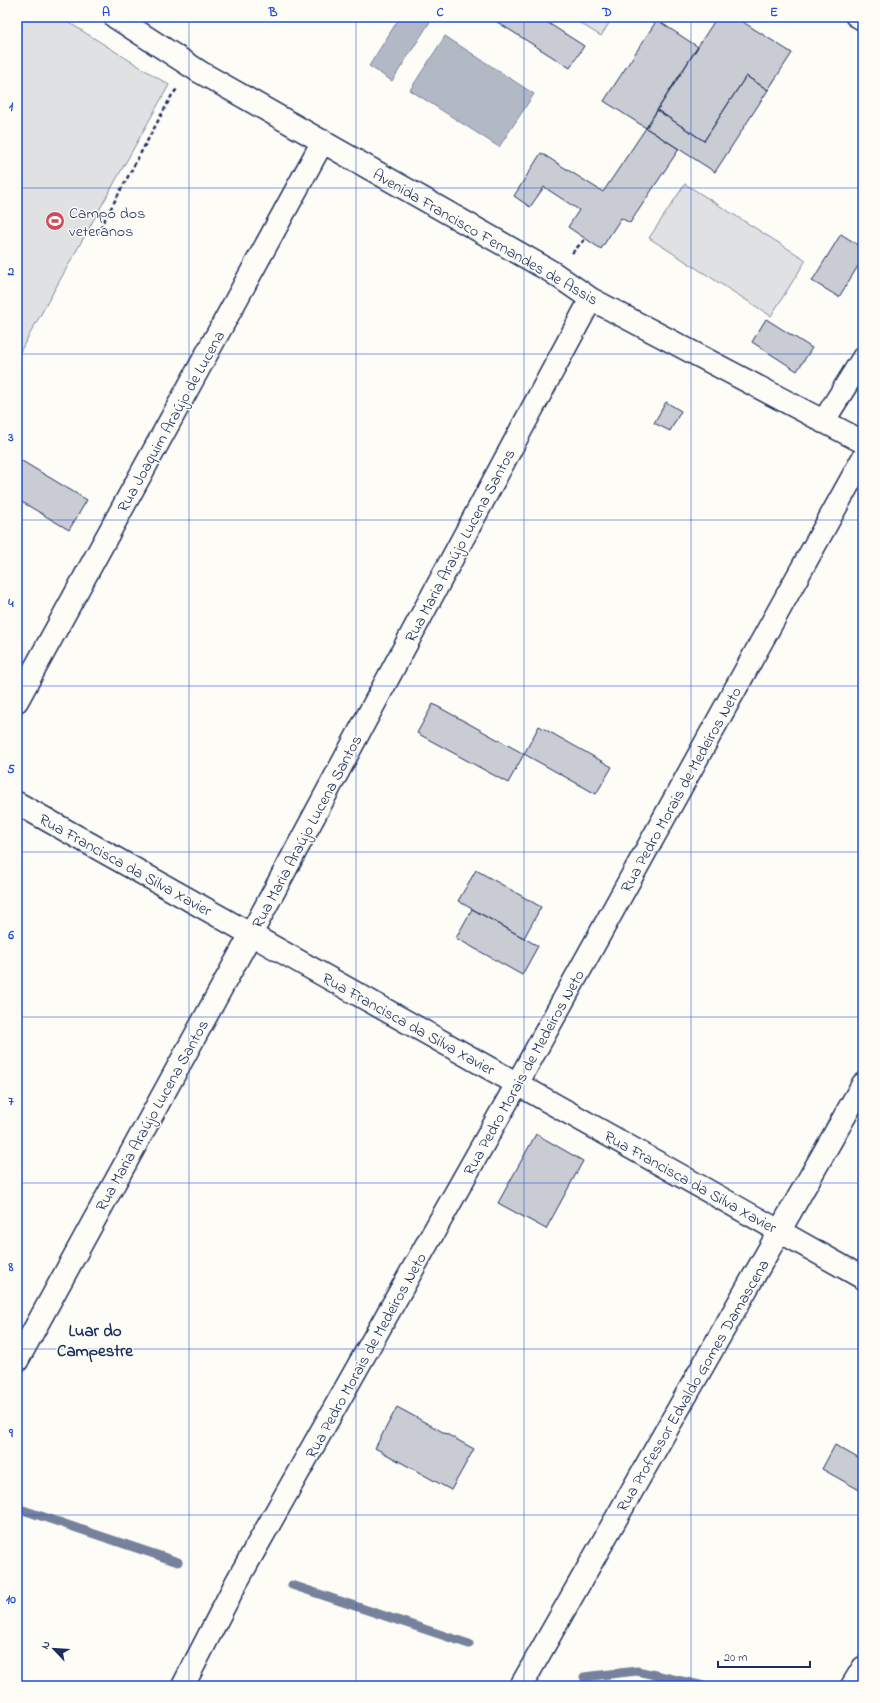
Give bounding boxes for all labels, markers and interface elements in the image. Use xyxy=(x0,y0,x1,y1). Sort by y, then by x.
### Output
text: A xyxy=(102,3,110,22)
text: B xyxy=(268,3,278,22)
text: C xyxy=(436,3,444,22)
text: D xyxy=(601,3,612,22)
text: E xyxy=(770,3,778,22)
text: 1 xyxy=(9,97,14,116)
street label: Avenida Francisco Fernandes de Assis xyxy=(368,163,602,312)
place label: Campo dos veteranos xyxy=(69,202,145,244)
sports icon: Campo dos veteranos xyxy=(44,210,66,232)
text: 2 xyxy=(7,262,15,281)
street label: Rua Joaquim Araújo de Lucena xyxy=(112,327,232,517)
text: 3 xyxy=(7,428,14,447)
street label: Rua Maria Araújo Lucena Santos xyxy=(399,445,522,647)
text: 4 xyxy=(7,594,14,613)
street label: Rua Pedro Morais de Medeiros Neto xyxy=(615,683,749,897)
street label: Rua Maria Araújo Lucena Santos xyxy=(246,731,369,933)
text: 5 xyxy=(7,760,15,779)
street label: Rua Francisca da Silva Xavier xyxy=(34,808,216,923)
text: 6 xyxy=(7,926,14,945)
street label: Rua Pedro Morais de Medeiros Neto xyxy=(458,966,592,1180)
street label: Rua Francisca da Silva Xavier xyxy=(317,967,499,1082)
street label: Rua Maria Araújo Lucena Santos xyxy=(90,1016,216,1216)
text: 7 xyxy=(8,1092,14,1111)
street label: Rua Francisca da Silva Xavier xyxy=(599,1125,781,1240)
street label: Rua Pedro Morais de Medeiros Neto xyxy=(300,1249,434,1463)
street label: Rua Professor Edvaldo Gomes Damascena xyxy=(611,1255,776,1517)
text: 8 xyxy=(8,1258,14,1277)
district label: Luar do Campestre xyxy=(57,1319,134,1364)
text: 9 xyxy=(8,1424,14,1443)
text: 10 xyxy=(6,1590,16,1609)
north arrow xyxy=(34,1629,74,1669)
text: N xyxy=(37,1638,55,1652)
scale bar xyxy=(718,1643,810,1669)
text: 20 m xyxy=(724,1649,747,1667)

